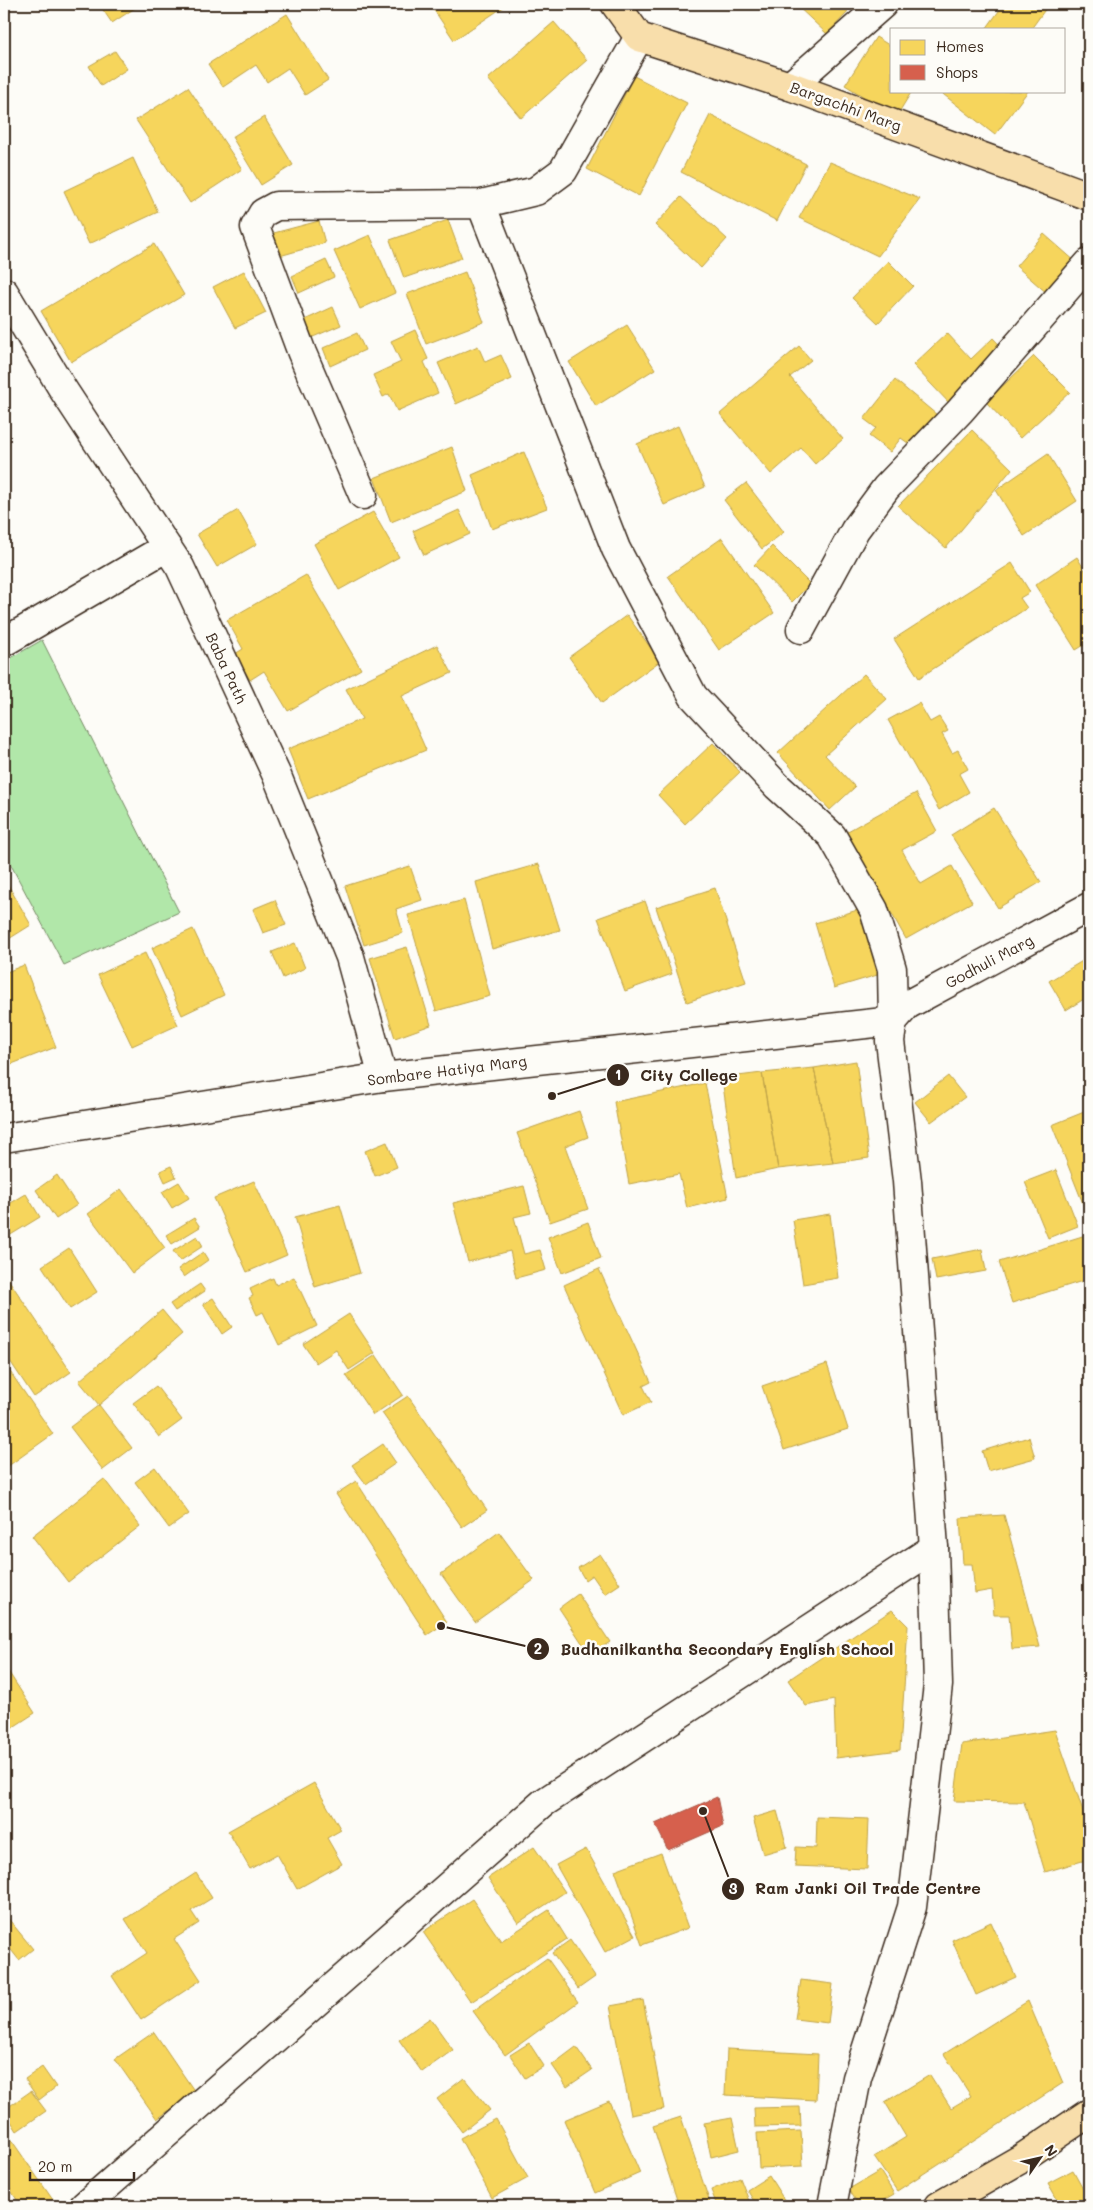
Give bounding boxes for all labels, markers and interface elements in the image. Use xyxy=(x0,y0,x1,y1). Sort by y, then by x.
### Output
legend xyxy=(890,28,1066,92)
text: Homes xyxy=(936,36,984,56)
text: Shops xyxy=(936,62,978,82)
street label: Bargachhi Marg xyxy=(788,77,905,135)
street label: Baba Path xyxy=(202,629,252,707)
street label: Godhuli Marg xyxy=(942,929,1037,993)
street label: Sombare Hatiya Marg xyxy=(366,1050,528,1090)
callout: City College xyxy=(605,1060,748,1091)
text: 1 xyxy=(615,1064,621,1084)
text: City College xyxy=(640,1064,738,1085)
callout: Budhanilkantha Secondary English School xyxy=(525,1634,903,1665)
text: 2 xyxy=(534,1638,542,1658)
text: Budhanilkantha Secondary English School xyxy=(561,1638,893,1659)
callout: Ram Janki Oil Trade Centre xyxy=(721,1873,991,1904)
text: Ram Janki Oil Trade Centre xyxy=(755,1877,981,1898)
text: 3 xyxy=(728,1878,738,1898)
north arrow xyxy=(1016,2132,1066,2182)
text: N xyxy=(1040,2141,1062,2160)
scale bar xyxy=(30,2150,134,2182)
text: 20 m xyxy=(38,2156,72,2176)

